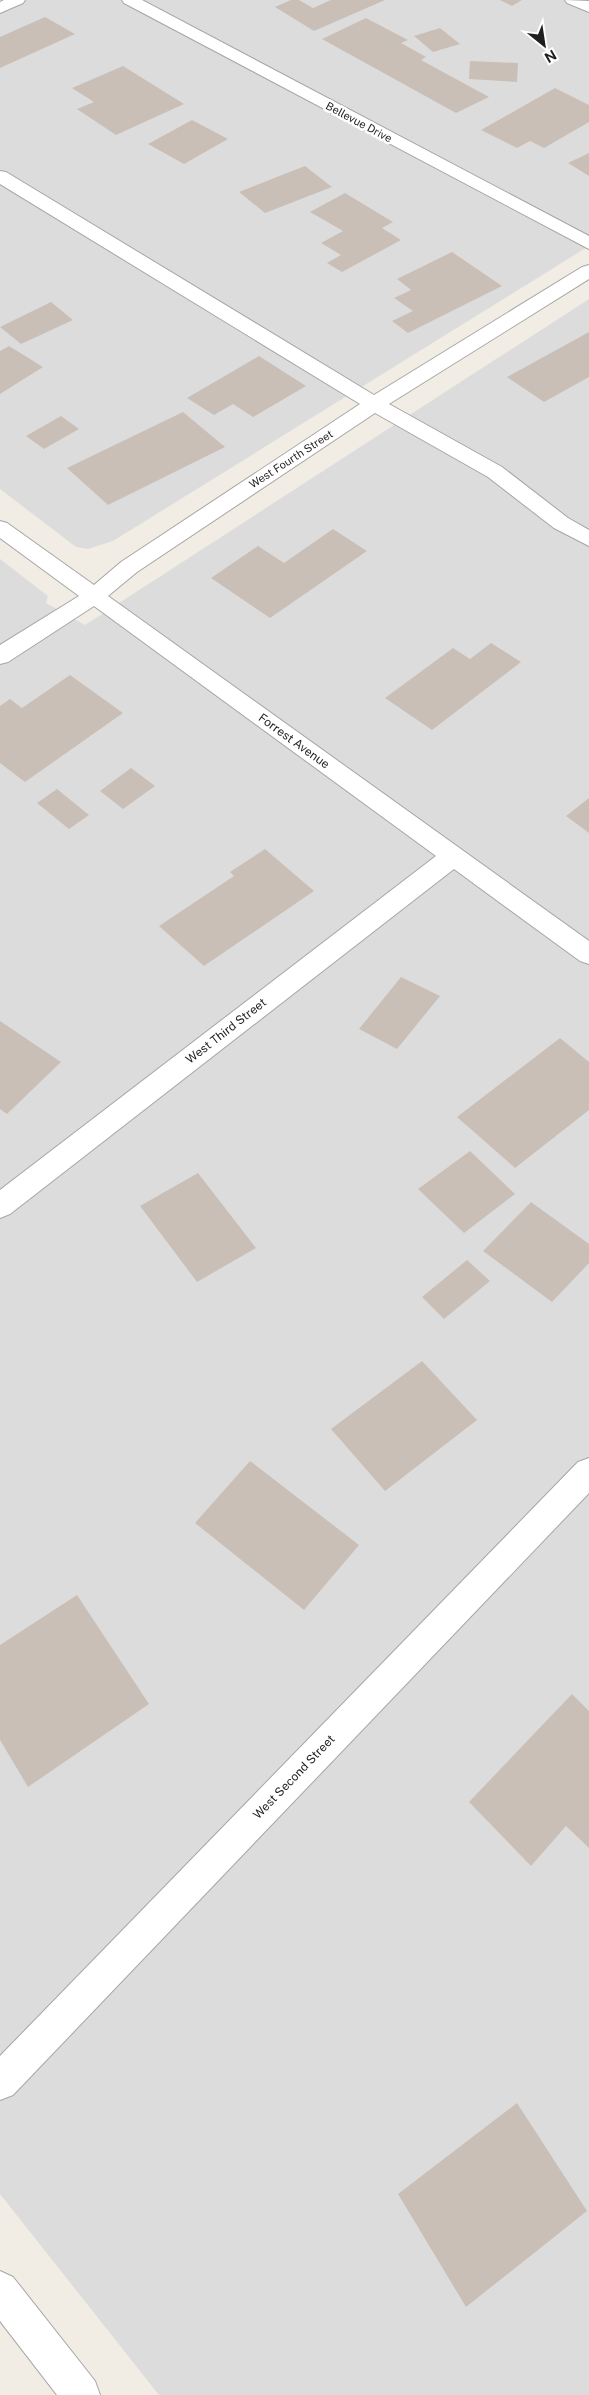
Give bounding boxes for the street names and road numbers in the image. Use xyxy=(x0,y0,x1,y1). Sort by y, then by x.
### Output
street label: Bellevue Drive xyxy=(324,100,394,144)
street label: West Fourth Street xyxy=(247,428,335,490)
street label: Forrest Avenue xyxy=(256,710,332,772)
street label: West Third Street xyxy=(183,995,269,1067)
street label: West Second Street xyxy=(250,1732,338,1822)

